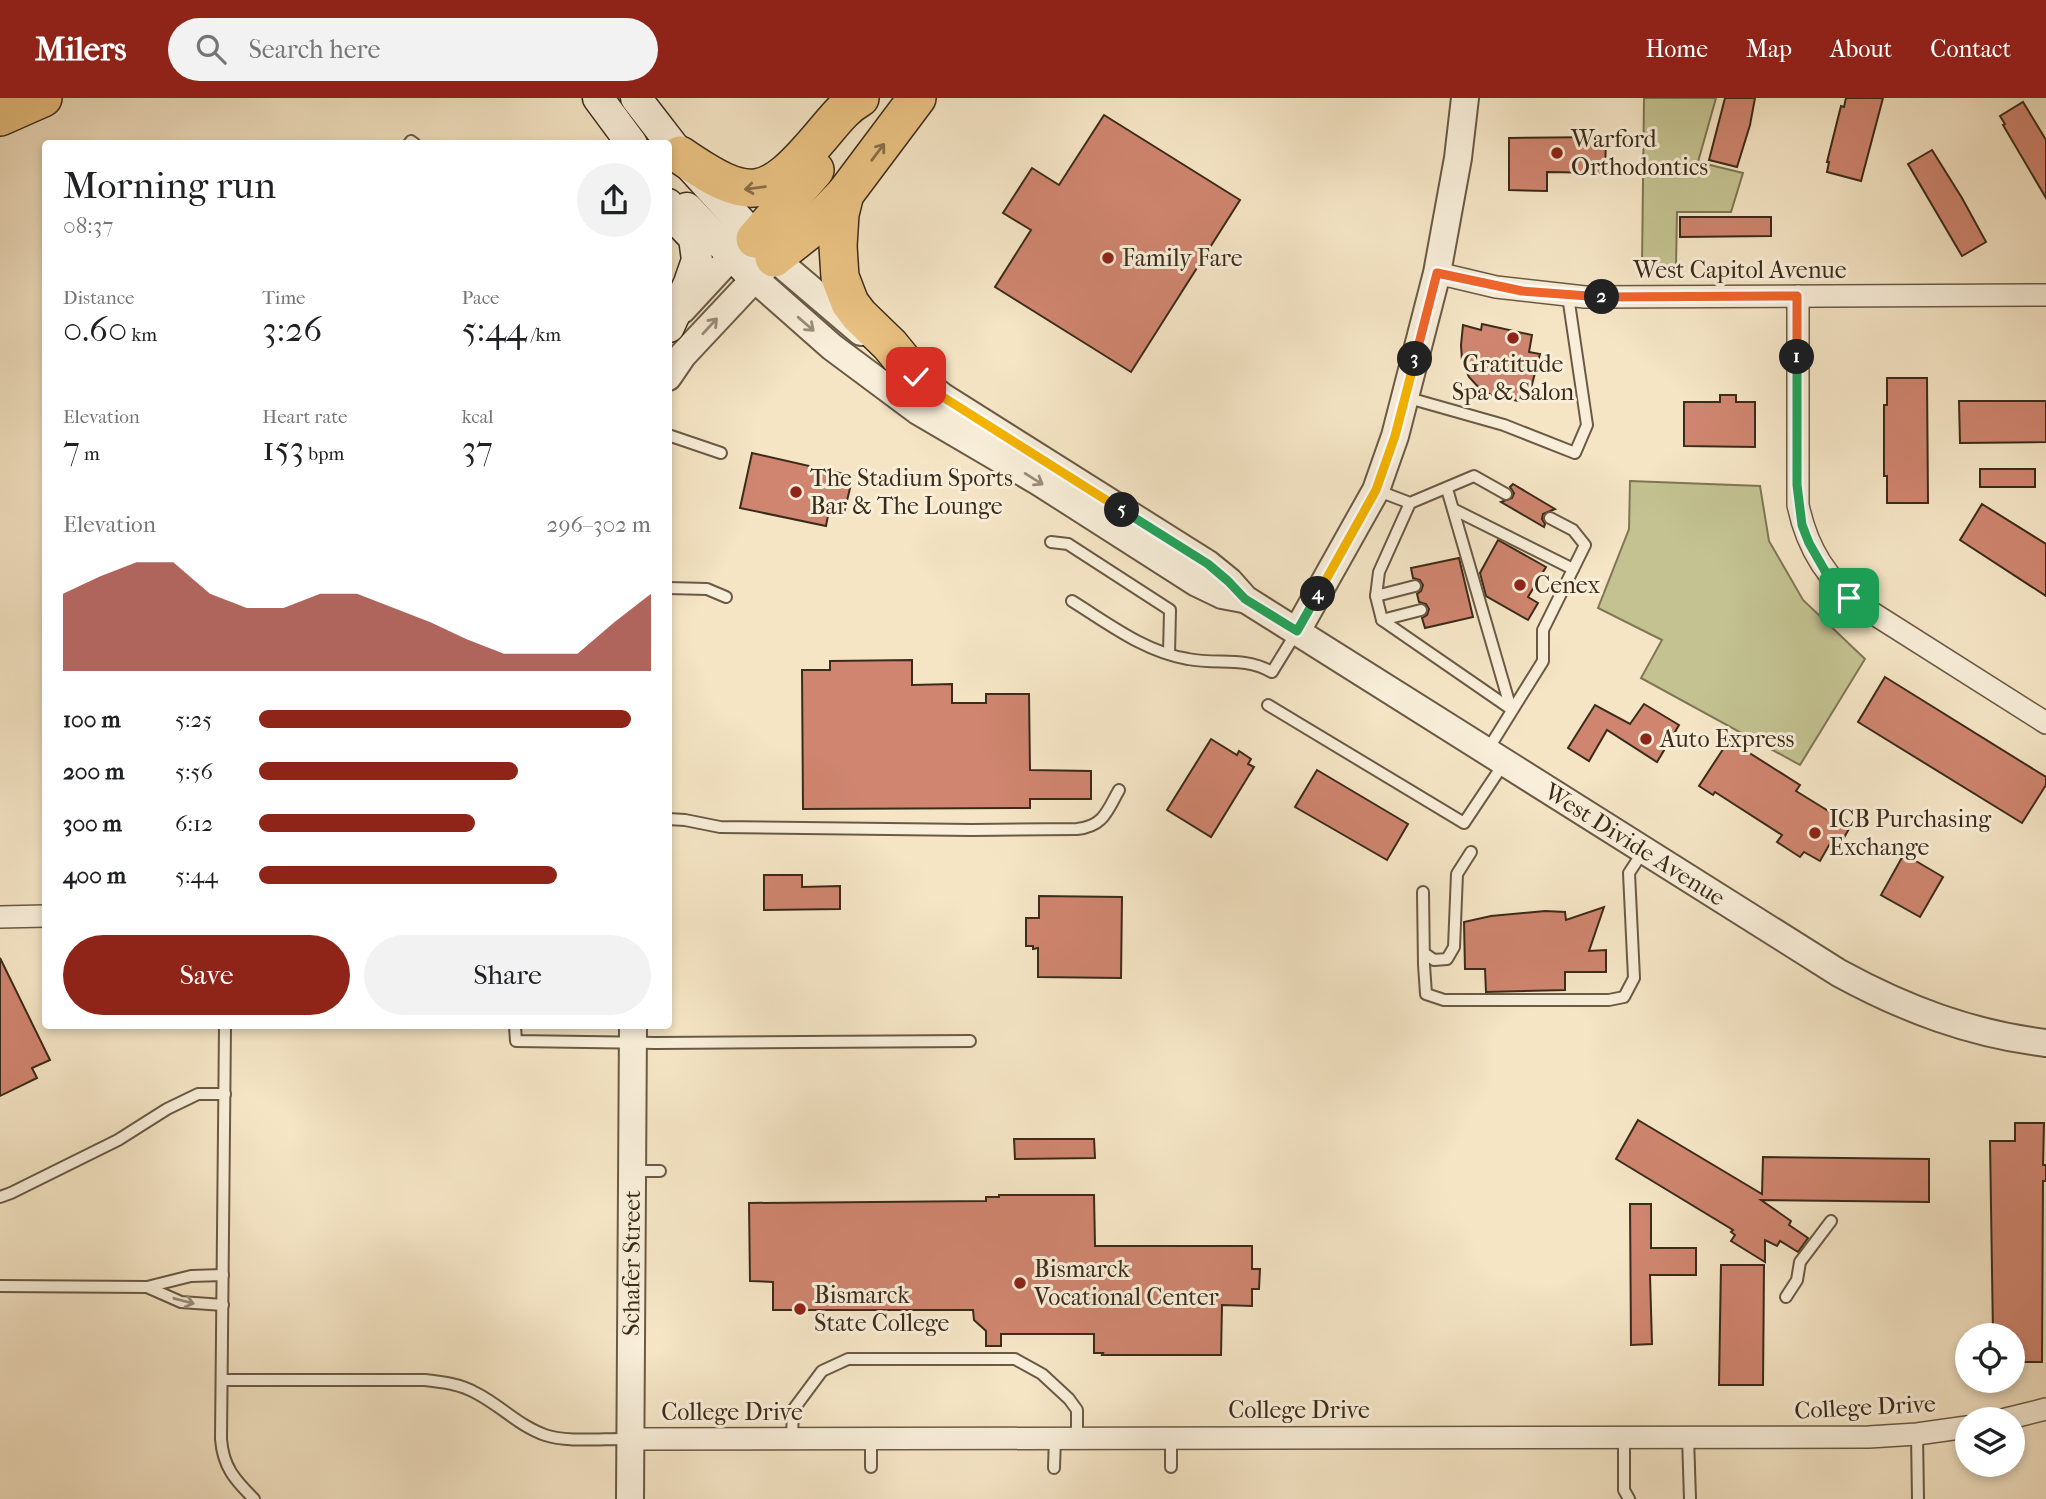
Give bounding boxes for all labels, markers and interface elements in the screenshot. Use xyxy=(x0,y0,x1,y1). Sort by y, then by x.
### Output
search box xyxy=(168,18,658,81)
text: Milers xyxy=(35,30,126,69)
icon: search xyxy=(192,30,230,68)
text: Search here xyxy=(248,34,380,65)
text: Home xyxy=(1646,35,1708,63)
text: Map xyxy=(1746,35,1792,63)
text: About xyxy=(1830,35,1892,63)
text: Contact xyxy=(1930,35,2011,63)
place label: Warford Orthodontics xyxy=(1570,125,1708,181)
one-way arrow xyxy=(870,143,885,162)
marker: Warford Orthodontics xyxy=(1549,145,1565,161)
text: Morning run xyxy=(63,163,276,208)
button: share xyxy=(577,163,651,237)
one-way arrow xyxy=(744,181,767,194)
text: 08:37 xyxy=(63,212,113,239)
place label: Family Fare xyxy=(1122,244,1243,272)
marker: Family Fare xyxy=(1100,250,1116,266)
street label: West Capitol Avenue xyxy=(1632,256,1847,284)
pin: 2 xyxy=(1584,280,1620,314)
text: 2 xyxy=(1597,285,1606,307)
text: Distance xyxy=(63,287,134,309)
text: Time xyxy=(262,287,306,309)
text: Pace xyxy=(462,287,500,309)
text: 0.60 xyxy=(63,309,127,350)
text: 3:26 xyxy=(262,309,322,350)
text: 5:44 xyxy=(462,309,527,350)
one-way arrow xyxy=(797,316,815,332)
one-way arrow xyxy=(702,317,718,335)
text: km xyxy=(127,324,157,346)
text: /km xyxy=(527,324,561,346)
marker: Gratitude Spa & Salon xyxy=(1505,330,1521,346)
pin: 1 xyxy=(1780,340,1814,374)
pin: 3 xyxy=(1398,342,1432,376)
text: 1 xyxy=(1793,345,1800,367)
pin xyxy=(886,347,946,407)
text: 3 xyxy=(1411,347,1418,369)
place label: Gratitude Spa & Salon xyxy=(1452,350,1574,406)
icon: check xyxy=(897,358,935,396)
text: Elevation xyxy=(63,406,140,428)
text: Heart rate xyxy=(262,406,347,428)
text: kcal xyxy=(462,406,494,428)
text: 7 xyxy=(63,428,80,469)
text: 153 xyxy=(262,428,304,469)
text: 37 xyxy=(462,428,493,469)
text: m xyxy=(80,443,100,465)
text: bpm xyxy=(304,443,344,465)
place label: The Stadium Sports Bar & The Lounge xyxy=(810,464,1013,520)
one-way arrow xyxy=(1024,472,1043,487)
marker: The Stadium Sports Bar & The Lounge xyxy=(788,484,804,500)
pin: 5 xyxy=(1104,492,1140,528)
text: 5 xyxy=(1117,498,1126,520)
text: Elevation xyxy=(63,511,156,538)
text: 296–302 m xyxy=(547,511,651,538)
pin xyxy=(1819,568,1879,628)
place label: Cenex xyxy=(1534,571,1601,599)
pin: 4 xyxy=(1300,576,1336,612)
marker: Cenex xyxy=(1512,577,1528,593)
icon: arrive xyxy=(1830,579,1868,617)
text: 4 xyxy=(1312,582,1323,604)
text: 100 m xyxy=(63,706,121,733)
text: 5:25 xyxy=(175,706,212,733)
place label: Auto Express xyxy=(1659,725,1795,753)
marker: Auto Express xyxy=(1638,731,1654,747)
text: 200 m xyxy=(63,758,124,785)
text: 5:56 xyxy=(175,758,213,785)
street label: West Divide Avenue xyxy=(1538,777,1730,912)
place label: ICB Purchasing Exchange xyxy=(1829,805,1992,861)
text: 300 m xyxy=(63,810,122,837)
text: 6:12 xyxy=(175,810,213,837)
marker: ICB Purchasing Exchange xyxy=(1807,825,1823,841)
text: 400 m xyxy=(63,862,126,889)
text: 5:44 xyxy=(175,862,218,889)
button: Save xyxy=(63,935,350,1015)
button: Share xyxy=(364,935,651,1015)
street label: Schafer Street xyxy=(617,1190,646,1336)
place label: Bismarck Vocational Center xyxy=(1033,1255,1220,1311)
marker: Bismarck Vocational Center xyxy=(1012,1275,1028,1291)
place label: Bismarck State College xyxy=(814,1281,950,1337)
one-way arrow xyxy=(172,1295,195,1308)
marker: Bismarck State College xyxy=(792,1301,808,1317)
map controls xyxy=(1955,1323,2025,1477)
button: locate xyxy=(1955,1323,2025,1393)
street label: College Drive xyxy=(1794,1389,1937,1425)
street label: College Drive xyxy=(1228,1396,1370,1424)
street label: College Drive xyxy=(661,1398,803,1426)
button: layers xyxy=(1955,1407,2025,1477)

